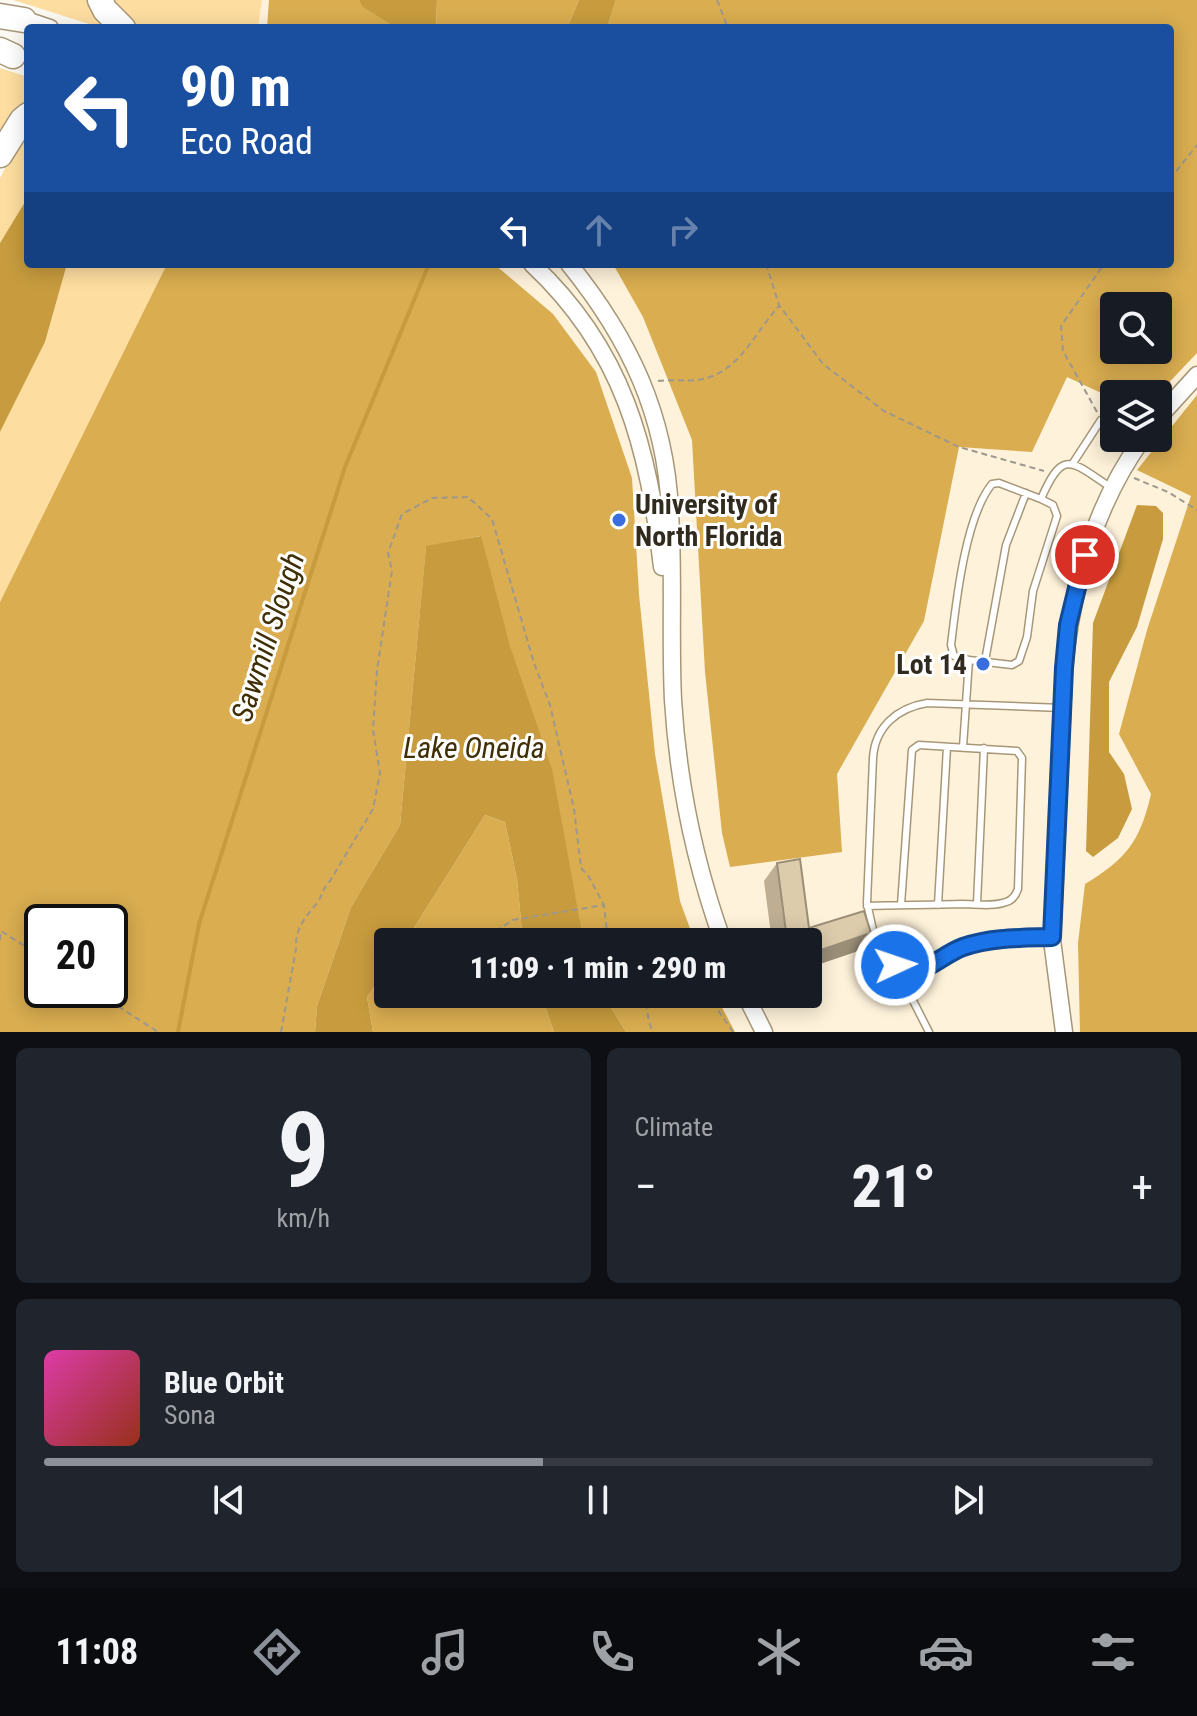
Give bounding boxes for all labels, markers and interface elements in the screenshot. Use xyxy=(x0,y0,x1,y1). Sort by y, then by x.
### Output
text: 90 m xyxy=(180,54,291,120)
icon: left xyxy=(48,56,152,160)
text: Eco Road xyxy=(180,121,313,163)
icon: left xyxy=(493,208,537,252)
icon: ahead xyxy=(577,208,621,252)
icon: right xyxy=(661,208,705,252)
map controls xyxy=(1100,292,1172,452)
button: search xyxy=(1100,292,1172,364)
button: layers xyxy=(1100,380,1172,452)
place label: University of North Florida xyxy=(635,488,783,553)
marker: University of North Florida xyxy=(610,511,628,529)
pin xyxy=(1051,521,1119,589)
icon: arrive xyxy=(1063,533,1107,577)
water label: Sawmill Slough xyxy=(224,548,311,726)
place label: Lot 14 xyxy=(896,648,967,681)
marker: Lot 14 xyxy=(974,655,992,673)
water label: Lake Oneida xyxy=(403,730,545,765)
speed limit sign: 20 xyxy=(24,904,128,1008)
position arrow xyxy=(853,923,937,1007)
text: 11:09 · 1 min · 290 m xyxy=(470,950,726,985)
text: 9 xyxy=(277,1090,330,1211)
text: Climate xyxy=(635,1112,713,1142)
text: 21° xyxy=(852,1151,936,1222)
text: − xyxy=(635,1161,657,1213)
text: + xyxy=(1131,1161,1153,1213)
text: km/h xyxy=(277,1203,330,1233)
text: Blue Orbit xyxy=(164,1365,284,1400)
text: Sona xyxy=(164,1400,216,1430)
icon: previous xyxy=(207,1478,251,1522)
icon: pause xyxy=(576,1478,620,1522)
icon: next xyxy=(946,1478,990,1522)
icon: directions xyxy=(249,1624,305,1680)
icon: music xyxy=(417,1624,473,1680)
icon: phone xyxy=(584,1624,640,1680)
icon: climate xyxy=(751,1624,807,1680)
icon: car xyxy=(918,1624,974,1680)
icon: filters xyxy=(1085,1624,1141,1680)
text: 11:08 xyxy=(56,1631,138,1673)

